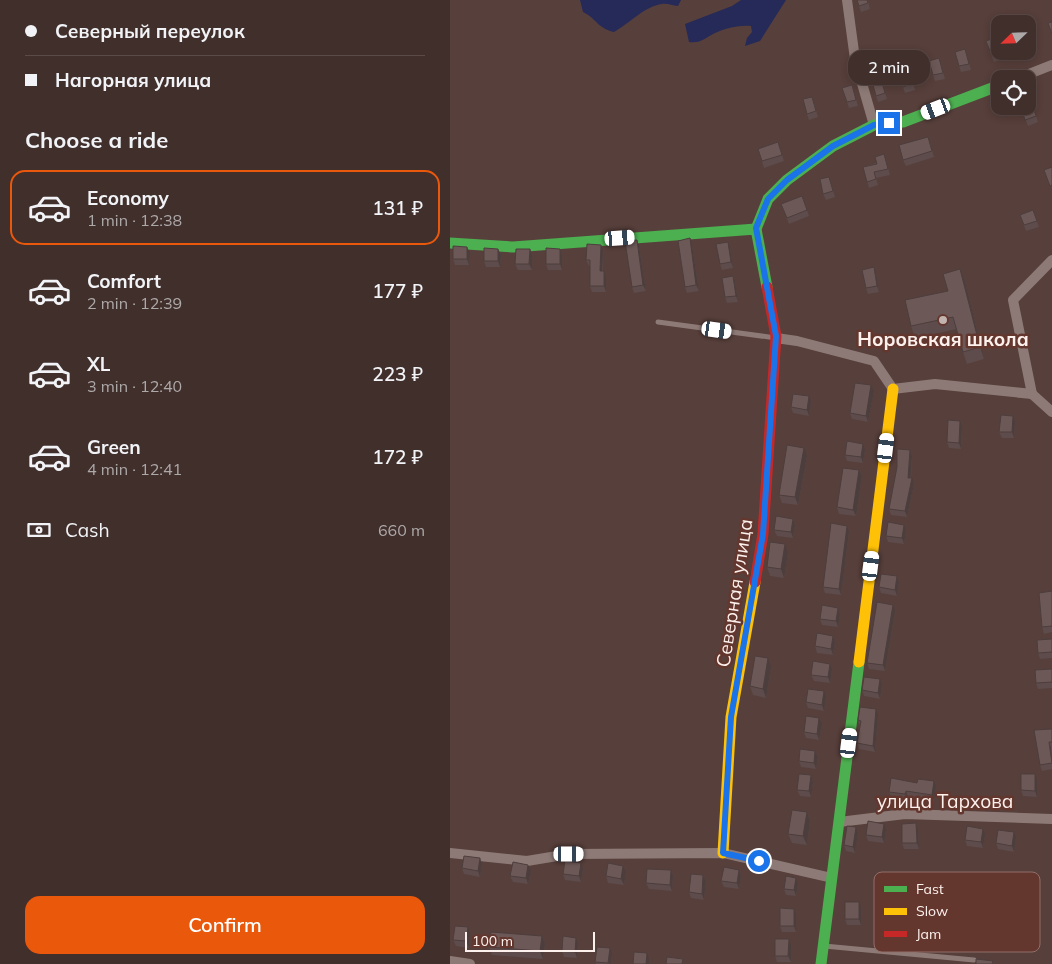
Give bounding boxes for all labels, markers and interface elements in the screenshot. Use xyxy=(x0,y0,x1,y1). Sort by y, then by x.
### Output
north arrow xyxy=(991,15,1036,60)
map controls xyxy=(991,15,1036,115)
text: Северный переулок xyxy=(55,19,245,43)
callout: 2 min xyxy=(848,51,930,86)
text: 2 min xyxy=(868,57,910,77)
text: Нагорная улица xyxy=(55,68,211,92)
button: locate xyxy=(991,70,1036,115)
car xyxy=(919,97,952,121)
route end xyxy=(878,112,900,134)
text: Choose a ride xyxy=(25,126,168,154)
icon: car xyxy=(27,185,72,230)
text: Economy xyxy=(87,186,169,210)
text: 131 ₽ xyxy=(372,196,423,220)
text: 1 min · 12:38 xyxy=(87,210,182,230)
car xyxy=(604,229,635,247)
icon: car xyxy=(27,268,72,313)
text: Comfort xyxy=(87,269,161,293)
text: 177 ₽ xyxy=(372,279,423,303)
text: 2 min · 12:39 xyxy=(87,293,182,313)
marker: Норовская школа xyxy=(937,314,949,326)
car xyxy=(701,320,732,340)
place label: Норовская школа xyxy=(857,327,1029,351)
icon: car xyxy=(27,351,72,396)
text: XL xyxy=(87,352,110,376)
text: 223 ₽ xyxy=(372,362,423,386)
text: 3 min · 12:40 xyxy=(87,376,182,396)
car xyxy=(876,432,895,464)
icon: car xyxy=(27,434,72,479)
text: Green xyxy=(87,435,141,459)
text: 172 ₽ xyxy=(372,445,423,469)
text: 4 min · 12:41 xyxy=(87,459,182,479)
icon: cash xyxy=(25,516,53,544)
street label: Северная улица xyxy=(710,517,758,669)
text: Cash xyxy=(65,518,110,542)
text: 660 m xyxy=(378,520,425,540)
car xyxy=(861,550,880,582)
car xyxy=(839,727,858,759)
street label: улица Тархова xyxy=(877,789,1013,813)
car xyxy=(554,847,584,862)
route start xyxy=(748,850,770,872)
legend xyxy=(874,872,1040,952)
text: Fast xyxy=(916,880,944,898)
button: Confirm xyxy=(25,896,425,954)
text: Slow xyxy=(916,902,948,920)
text: Jam xyxy=(916,925,941,943)
scale bar xyxy=(465,929,595,952)
text: 100 m xyxy=(472,932,513,950)

